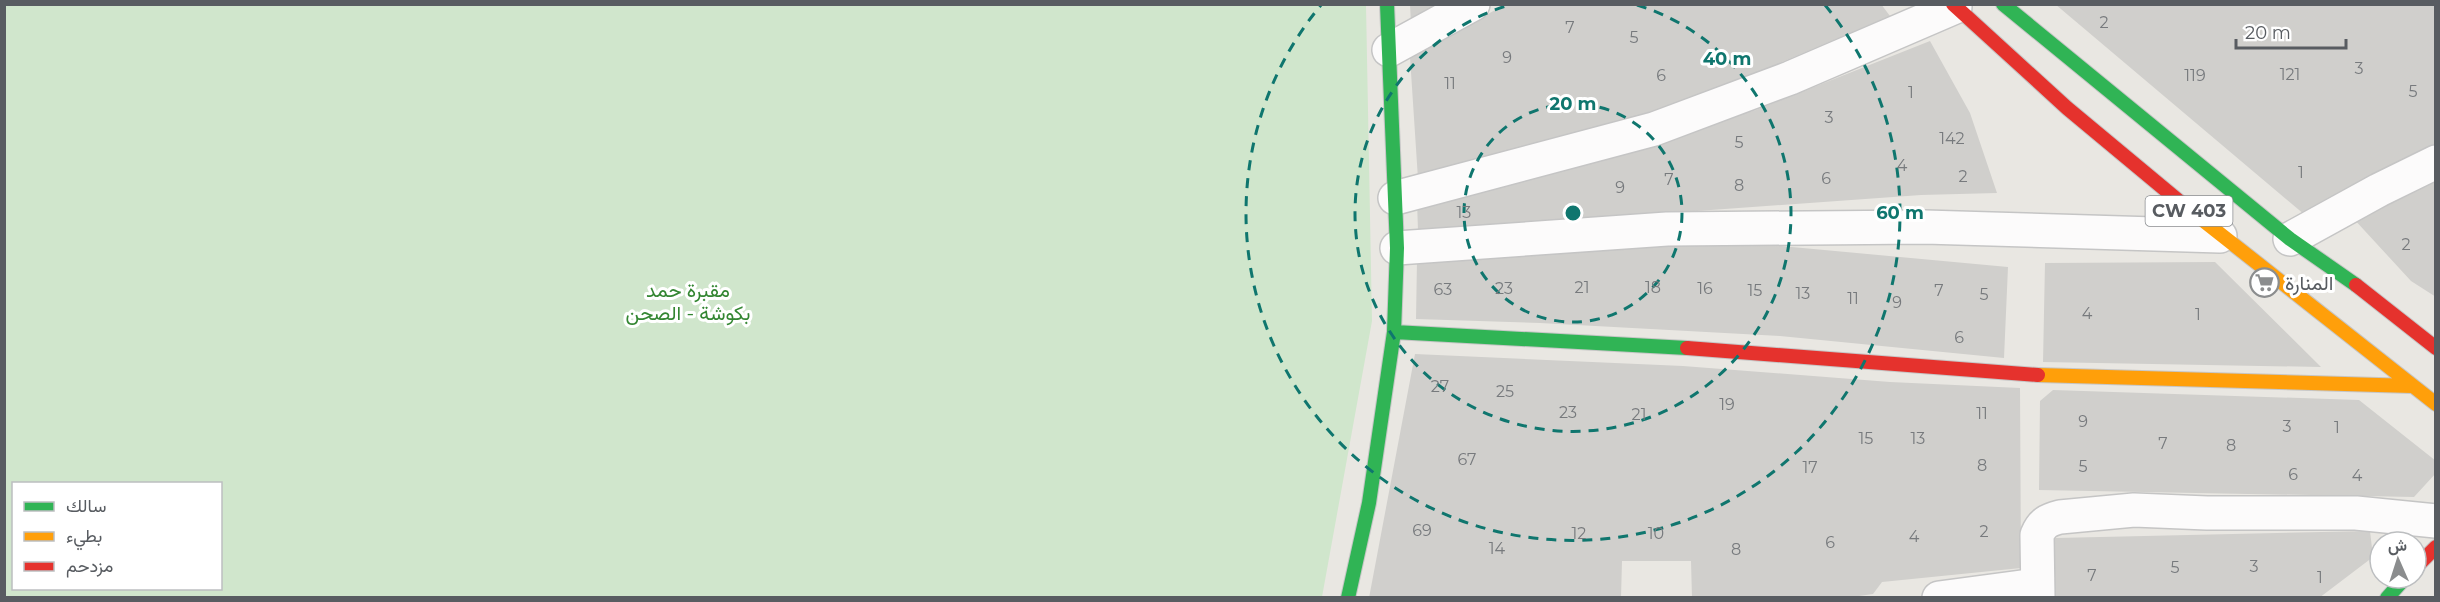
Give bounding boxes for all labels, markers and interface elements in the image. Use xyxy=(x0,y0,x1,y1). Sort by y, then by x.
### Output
scale bar xyxy=(2236,12,2346,50)
house number: 2 xyxy=(2099,13,2109,32)
house number: 7 xyxy=(1565,18,1575,37)
text: 20 m xyxy=(2245,22,2291,44)
house number: 5 xyxy=(1629,28,1639,47)
house number: 9 xyxy=(1502,48,1512,67)
text: 40 m xyxy=(1703,48,1751,70)
house number: 3 xyxy=(2354,59,2364,78)
house number: 121 xyxy=(2280,65,2300,84)
house number: 6 xyxy=(1656,66,1666,85)
house number: 119 xyxy=(2184,66,2206,85)
house number: 11 xyxy=(1444,74,1456,93)
house number: 5 xyxy=(2408,82,2418,101)
house number: 1 xyxy=(1908,83,1914,102)
text: 20 m xyxy=(1550,93,1596,115)
house number: 3 xyxy=(1824,108,1834,127)
house number: 142 xyxy=(1939,129,1965,148)
house number: 5 xyxy=(1734,133,1744,152)
house number: 4 xyxy=(1897,156,1908,175)
house number: 1 xyxy=(2298,163,2304,182)
house number: 2 xyxy=(1958,167,1968,186)
house number: 6 xyxy=(1821,169,1831,188)
house number: 7 xyxy=(1664,170,1674,189)
house number: 8 xyxy=(1734,176,1744,195)
house number: 9 xyxy=(1615,178,1625,197)
road number: CW 403 xyxy=(2146,196,2232,226)
text: 60 m xyxy=(1876,202,1924,224)
house number: 13 xyxy=(1457,203,1471,222)
centre of rings xyxy=(1563,203,1583,223)
house number: 2 xyxy=(2401,235,2411,254)
supermarket icon: المنارة xyxy=(2248,267,2280,299)
place label: المنارة xyxy=(2285,271,2333,296)
park label: مقبرة حمد بكوشة - الصحن xyxy=(626,278,750,326)
house number: 21 xyxy=(1575,278,1589,297)
house number: 18 xyxy=(1645,278,1661,297)
house number: 23 xyxy=(1495,279,1513,298)
house number: 16 xyxy=(1697,279,1713,298)
house number: 63 xyxy=(1434,280,1452,299)
house number: 15 xyxy=(1748,281,1762,300)
house number: 7 xyxy=(1934,281,1944,300)
house number: 13 xyxy=(1796,284,1810,303)
house number: 5 xyxy=(1979,285,1989,304)
house number: 11 xyxy=(1847,289,1859,308)
house number: 9 xyxy=(1892,293,1902,312)
house number: 4 xyxy=(2082,304,2093,323)
house number: 1 xyxy=(2195,305,2201,324)
house number: 6 xyxy=(1954,328,1964,347)
house number: 27 xyxy=(1431,377,1449,396)
house number: 25 xyxy=(1496,382,1514,401)
house number: 19 xyxy=(1719,395,1735,414)
house number: 23 xyxy=(1559,403,1577,422)
house number: 11 xyxy=(1976,404,1988,423)
house number: 21 xyxy=(1632,405,1646,424)
house number: 9 xyxy=(2078,412,2088,431)
house number: 3 xyxy=(2282,417,2292,436)
house number: 1 xyxy=(2334,418,2340,437)
house number: 15 xyxy=(1859,429,1873,448)
house number: 13 xyxy=(1911,429,1925,448)
house number: 7 xyxy=(2158,434,2168,453)
house number: 8 xyxy=(2226,436,2236,455)
house number: 67 xyxy=(1457,450,1477,469)
house number: 8 xyxy=(1977,456,1987,475)
house number: 5 xyxy=(2078,457,2088,476)
house number: 17 xyxy=(1802,458,1818,477)
house number: 6 xyxy=(2288,465,2298,484)
house number: 4 xyxy=(2352,466,2363,485)
legend xyxy=(12,482,222,590)
text: سالك xyxy=(66,495,106,517)
house number: 69 xyxy=(1412,521,1432,540)
house number: 2 xyxy=(1979,522,1989,541)
house number: 12 xyxy=(1572,524,1586,543)
house number: 10 xyxy=(1648,524,1664,543)
text: بطيء xyxy=(66,525,102,551)
house number: 4 xyxy=(1909,527,1920,546)
north arrow xyxy=(2368,530,2428,590)
house number: 6 xyxy=(1825,533,1835,552)
text: ش xyxy=(2387,536,2407,556)
house number: 14 xyxy=(1489,539,1506,558)
house number: 8 xyxy=(1731,540,1741,559)
text: مزدحم xyxy=(66,555,113,578)
house number: 3 xyxy=(2249,557,2259,576)
house number: 5 xyxy=(2170,558,2180,577)
house number: 7 xyxy=(2087,566,2097,585)
house number: 1 xyxy=(2317,568,2323,587)

